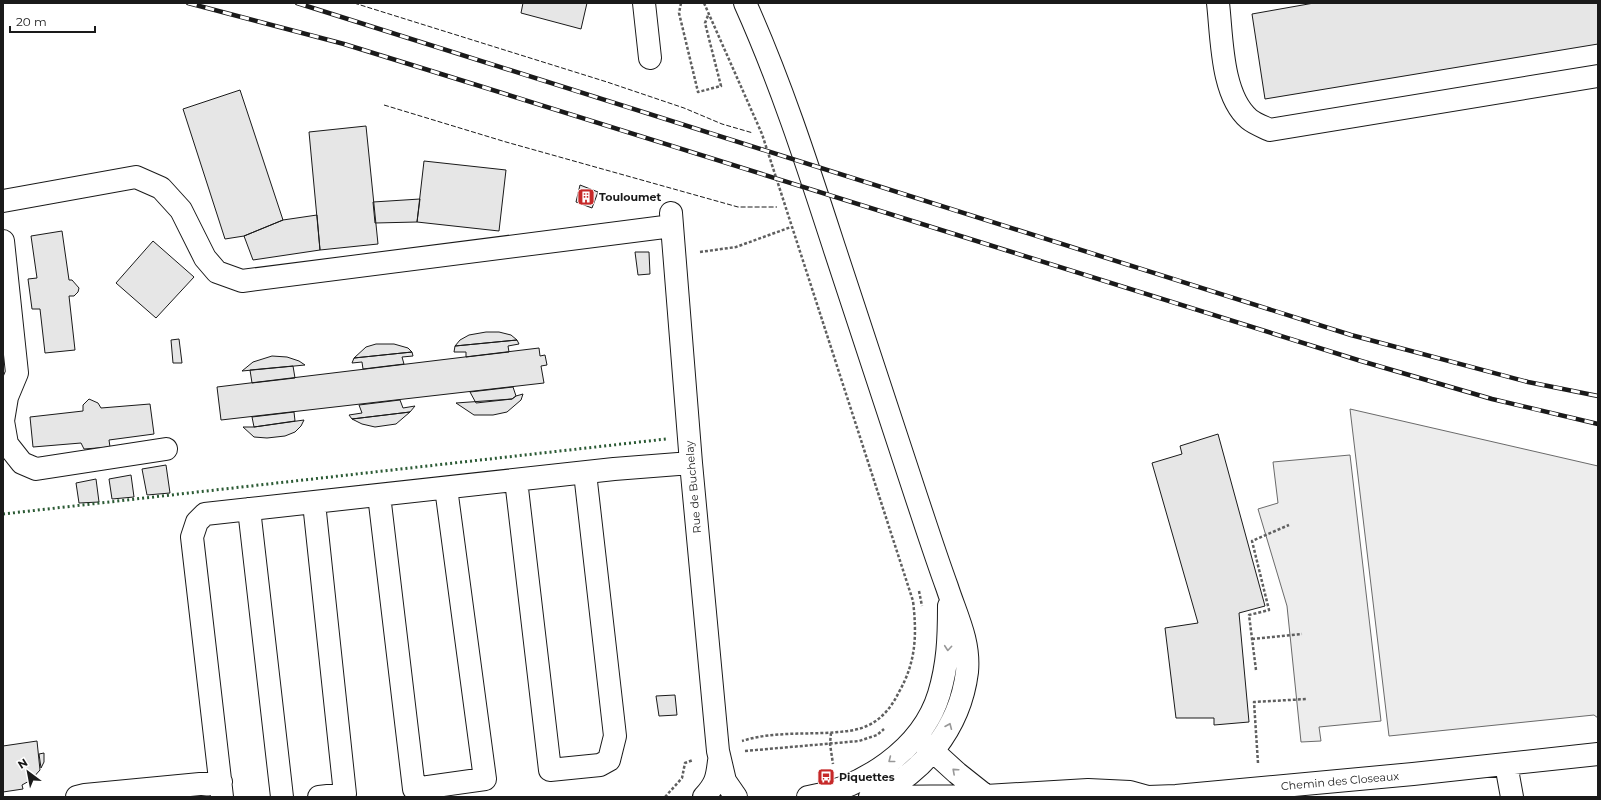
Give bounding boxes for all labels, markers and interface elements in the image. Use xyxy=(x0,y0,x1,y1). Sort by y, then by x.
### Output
scale bar xyxy=(10,8,95,34)
text: 20 m xyxy=(16,14,47,29)
building icon: Touloumet xyxy=(576,187,596,207)
place label: Touloumet xyxy=(599,190,662,204)
street label: Rue de Buchelay xyxy=(682,440,704,534)
one-way arrow xyxy=(943,645,952,651)
one-way arrow xyxy=(945,723,953,730)
north arrow xyxy=(8,752,48,792)
text: N xyxy=(15,755,30,772)
one-way arrow xyxy=(888,756,895,763)
bus stop icon: Piquettes xyxy=(816,767,836,787)
one-way arrow xyxy=(952,769,960,776)
street label: Chemin des Closeaux xyxy=(1280,769,1400,793)
place label: Piquettes xyxy=(839,770,895,784)

